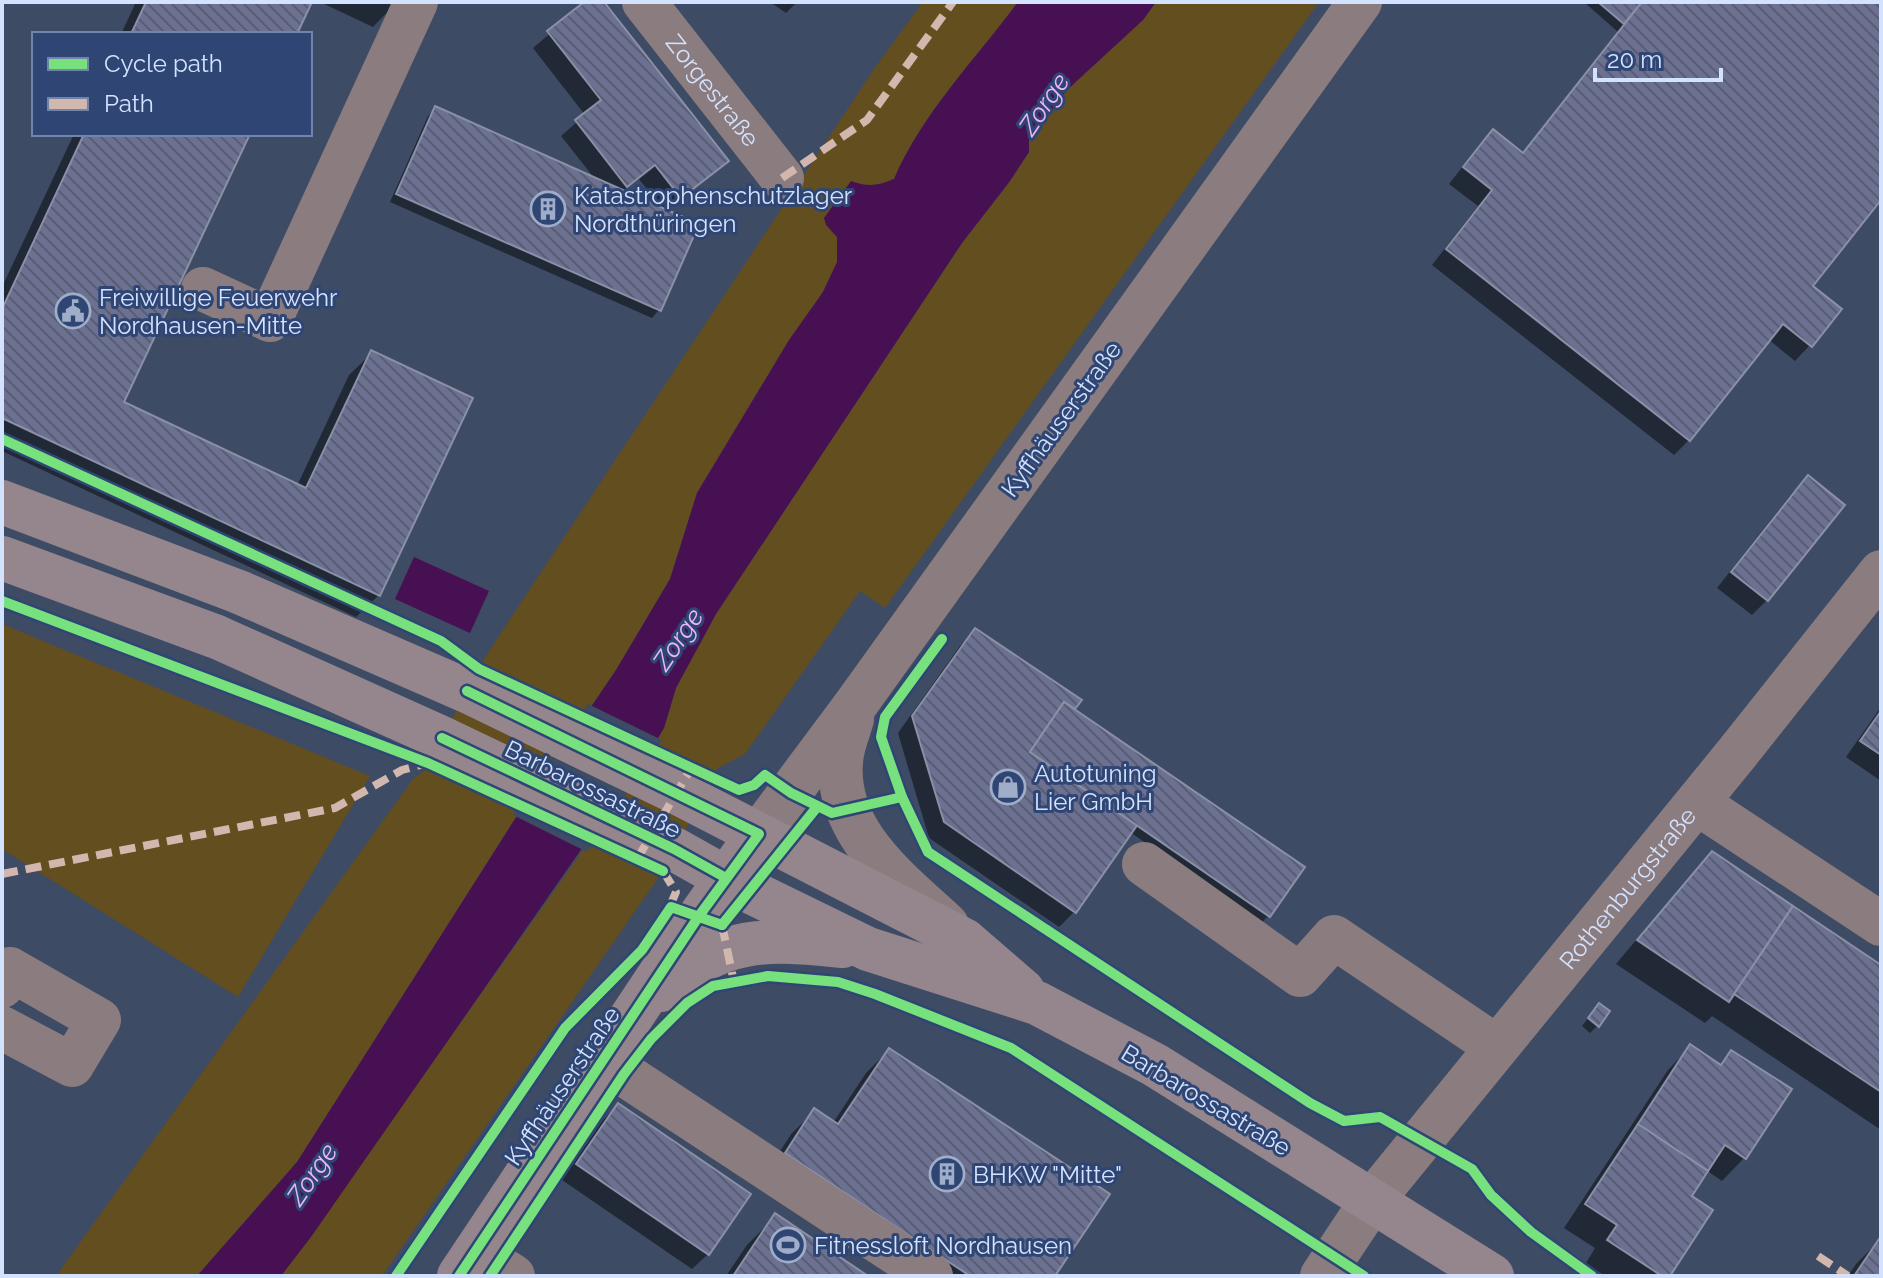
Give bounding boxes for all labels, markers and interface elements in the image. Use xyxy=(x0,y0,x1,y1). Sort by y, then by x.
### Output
street label: Zorgestraße xyxy=(660,28,766,152)
legend xyxy=(32,32,312,136)
scale bar xyxy=(1595,32,1721,82)
text: 20 m xyxy=(1607,45,1662,74)
text: Cycle path xyxy=(104,49,223,78)
water label: Zorge xyxy=(1012,67,1075,141)
text: Path xyxy=(104,89,154,118)
place label: Katastrophenschutzlager Nordthüringen xyxy=(574,181,853,238)
building icon: Katastrophenschutzlager Nordthüringen xyxy=(529,190,567,228)
place label: Freiwillige Feuerwehr Nordhausen-Mitte xyxy=(99,283,338,340)
public building icon: Freiwillige Feuerwehr Nordhausen-Mitte xyxy=(54,292,92,330)
street label: Kyffhäuserstraße xyxy=(995,335,1127,503)
water label: Zorge xyxy=(646,602,709,676)
street label: Barbarossastraße xyxy=(500,734,686,844)
place label: Autotuning Lier GmbH xyxy=(1034,759,1156,816)
shop icon: Autotuning Lier GmbH xyxy=(989,768,1027,806)
street label: Rothenburgstraße xyxy=(1553,801,1702,975)
street label: Kyffhäuserstraße xyxy=(498,1001,626,1171)
street label: Barbarossastraße xyxy=(1116,1038,1296,1162)
water label: Zorge xyxy=(280,1137,343,1211)
building icon: BHKW "Mitte" xyxy=(928,1155,966,1193)
place label: BHKW "Mitte" xyxy=(973,1160,1122,1189)
sports icon: Fitnessloft Nordhausen xyxy=(769,1226,807,1264)
place label: Fitnessloft Nordhausen xyxy=(814,1231,1072,1260)

